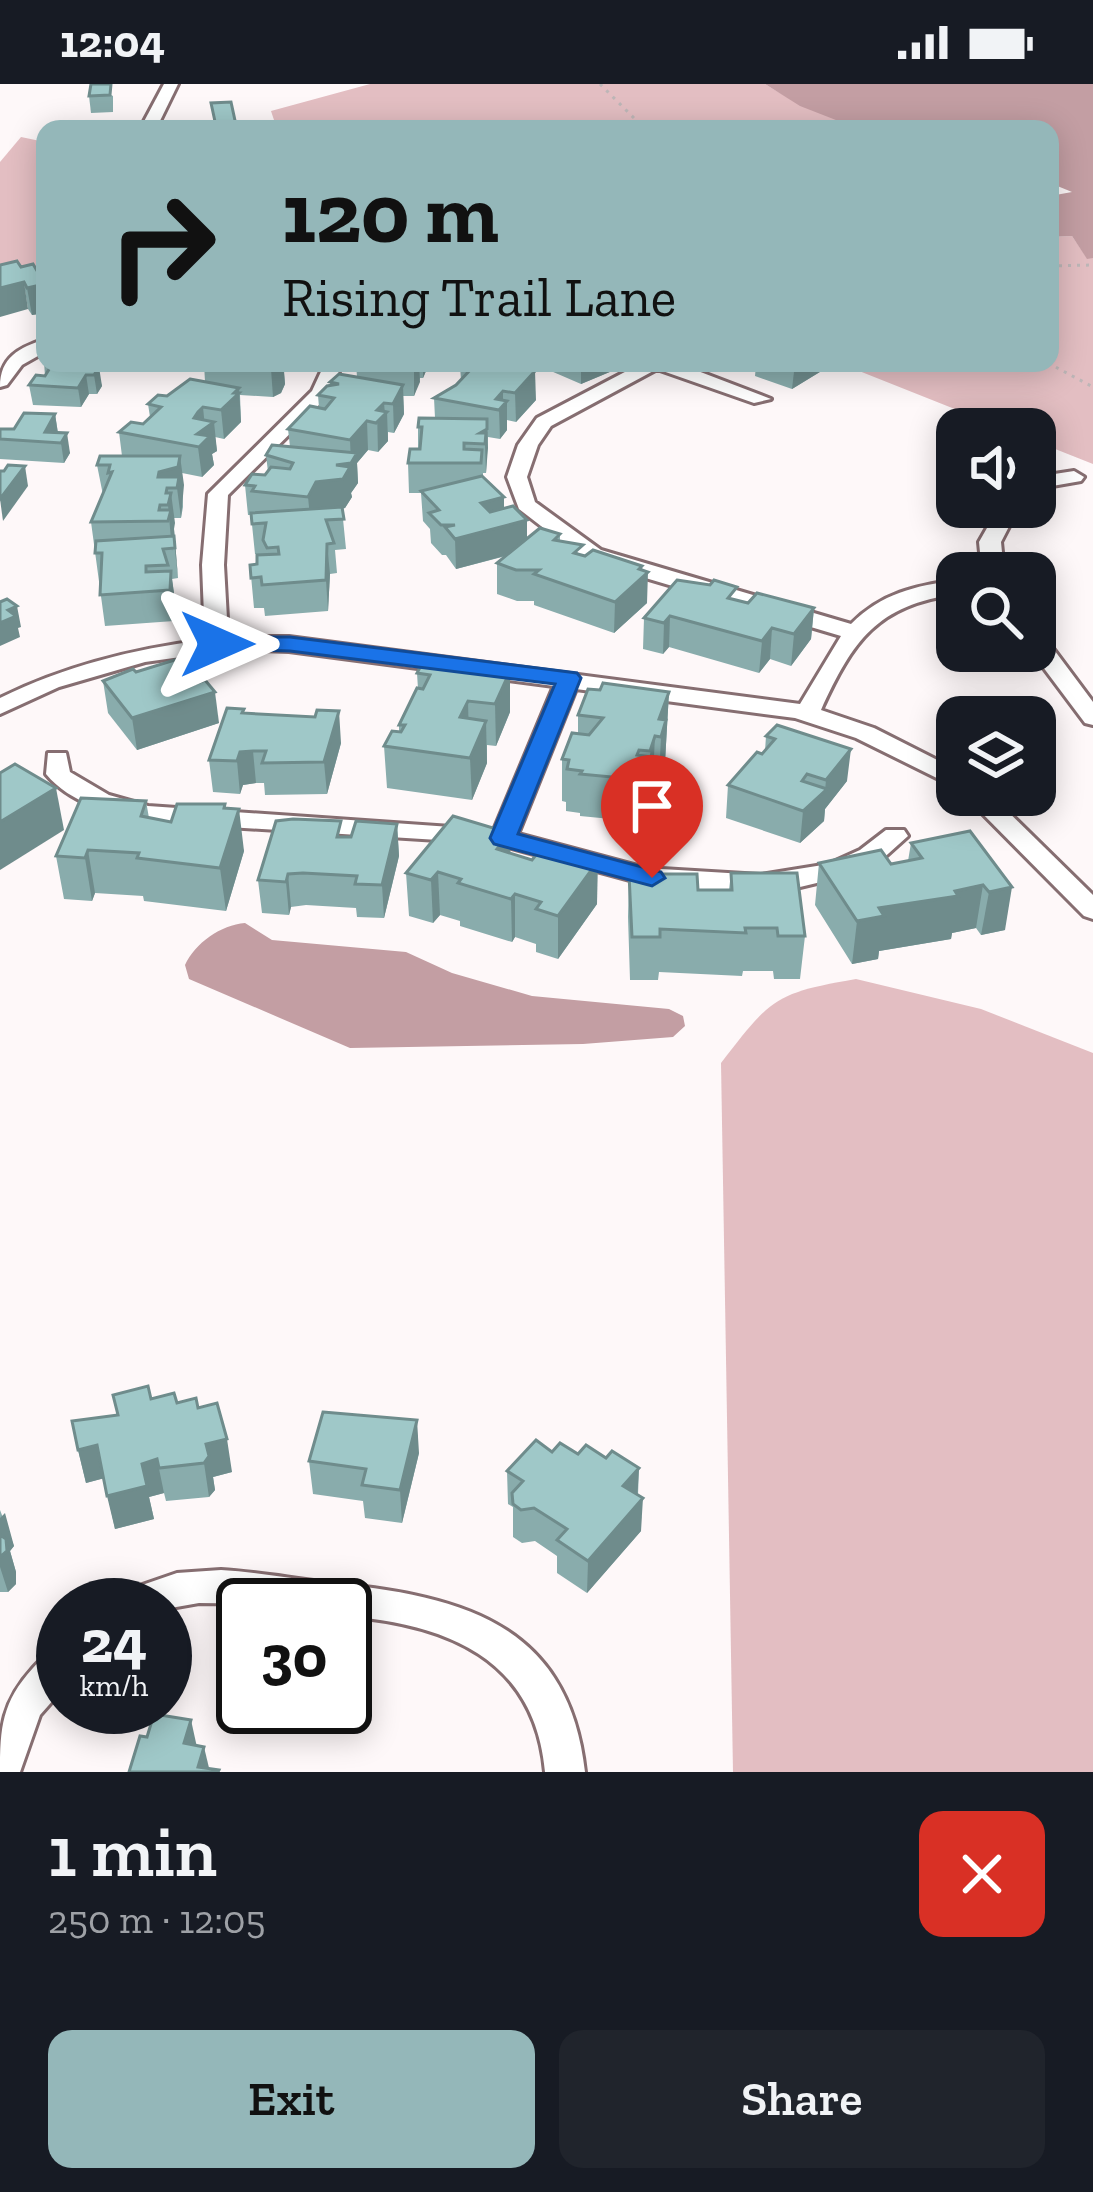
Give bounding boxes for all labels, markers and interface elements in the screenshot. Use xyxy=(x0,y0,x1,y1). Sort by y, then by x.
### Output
text: 12:04 xyxy=(60,15,165,69)
text: 120 m xyxy=(282,163,499,264)
icon: right xyxy=(84,168,240,324)
text: Rising Trail Lane xyxy=(282,265,676,330)
map controls xyxy=(936,408,1056,816)
button: sound xyxy=(936,408,1056,528)
button: search xyxy=(936,552,1056,672)
position arrow xyxy=(154,581,280,707)
button: layers xyxy=(936,696,1056,816)
pin xyxy=(601,755,703,878)
icon: arrive xyxy=(619,773,685,839)
speed limit sign: 30 xyxy=(216,1578,372,1734)
text: 24 xyxy=(81,1605,147,1677)
text: km/h xyxy=(80,1668,148,1704)
text: 1 min xyxy=(48,1808,217,1894)
button: close xyxy=(919,1811,1045,1937)
text: 250 m · 12:05 xyxy=(48,1896,266,1943)
button: Exit xyxy=(48,2030,535,2168)
button: Share xyxy=(559,2030,1045,2168)

